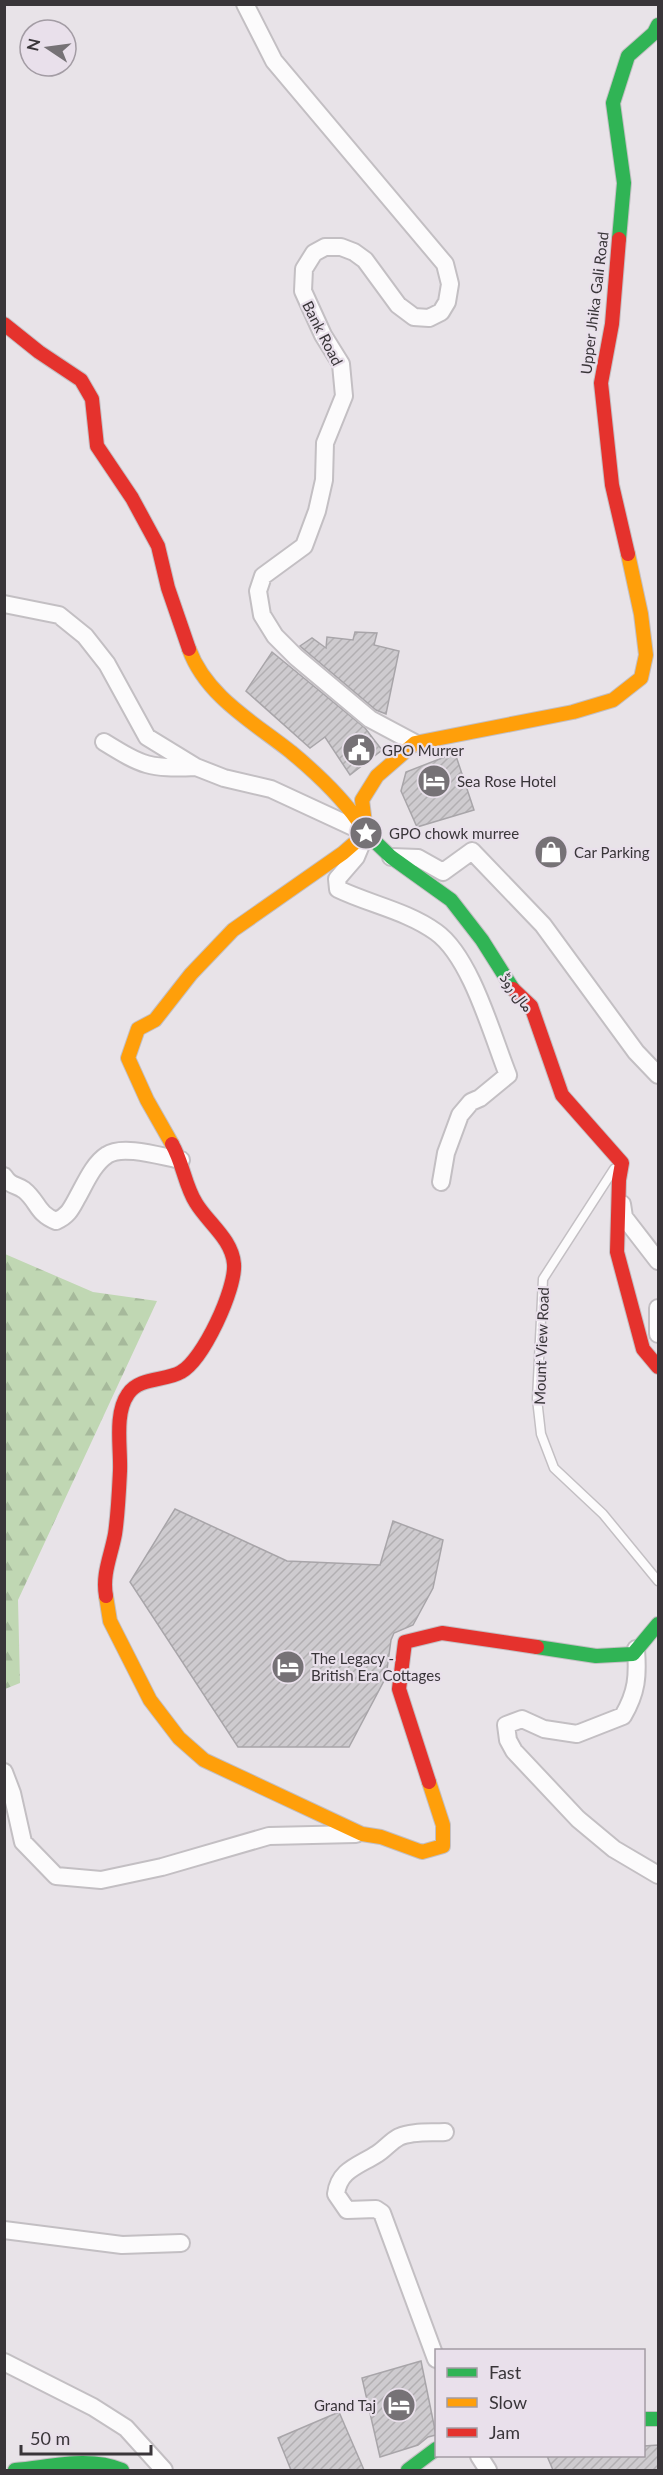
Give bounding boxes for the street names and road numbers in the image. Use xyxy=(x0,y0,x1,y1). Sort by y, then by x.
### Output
street label: Upper Jhika Gali Road xyxy=(576,231,612,375)
street label: Bank Road xyxy=(299,298,347,368)
street label: مال روڈ xyxy=(496,969,537,1016)
street label: Mount View Road xyxy=(530,1287,552,1405)

